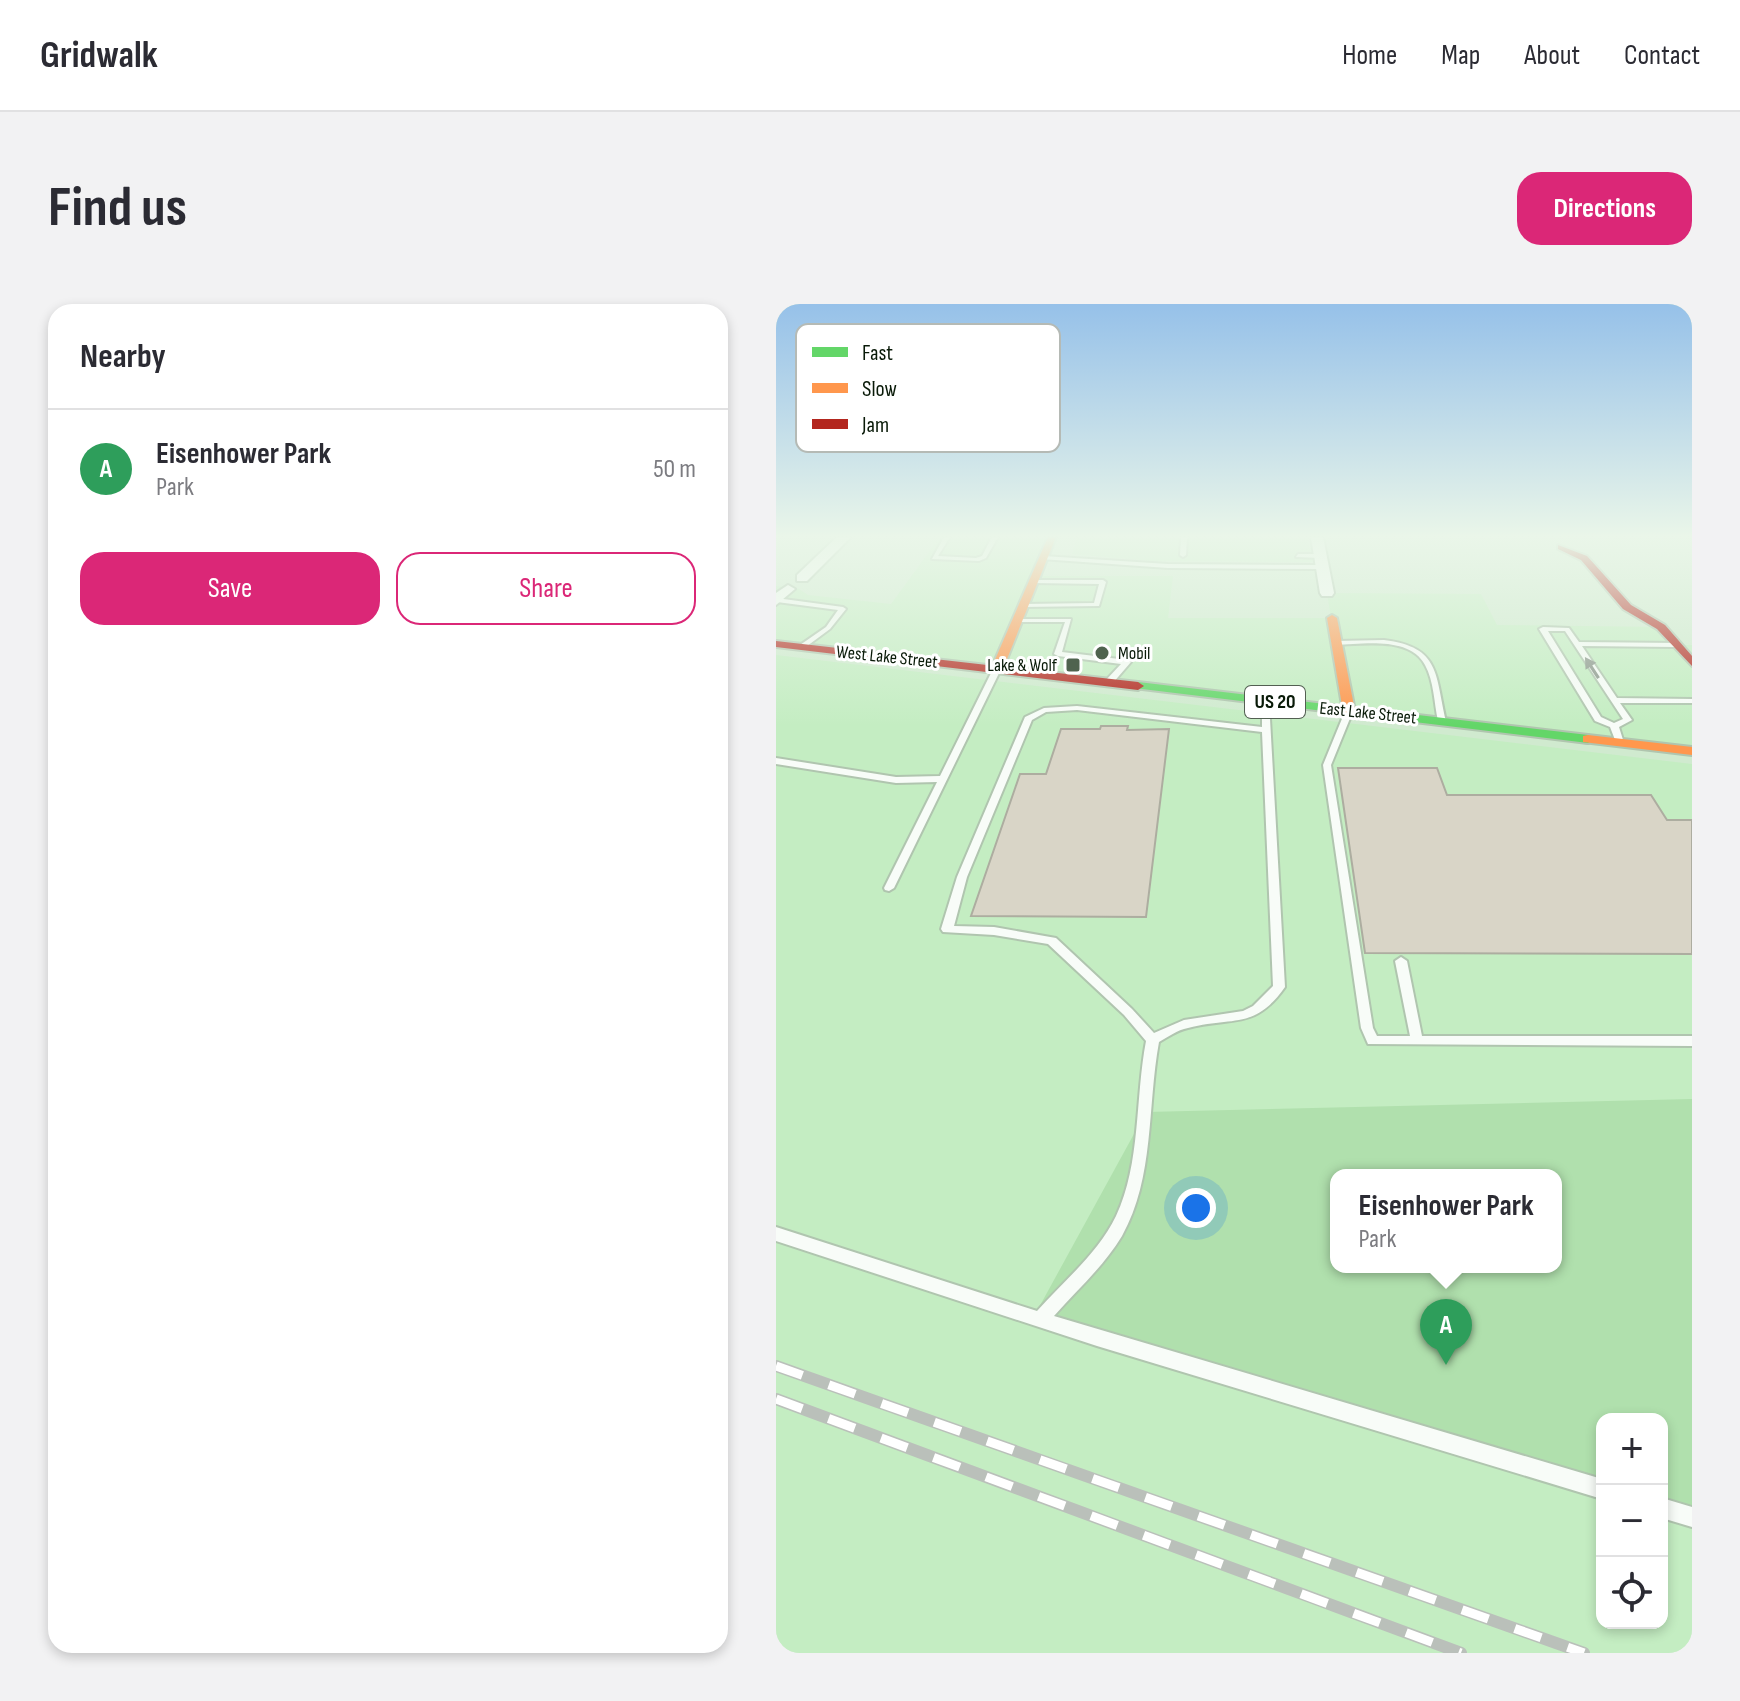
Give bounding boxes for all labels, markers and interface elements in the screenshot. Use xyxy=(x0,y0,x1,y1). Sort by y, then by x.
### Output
text: Gridwalk xyxy=(40,33,158,78)
text: Home xyxy=(1342,39,1397,72)
text: Map xyxy=(1441,39,1480,72)
text: About xyxy=(1524,39,1580,72)
text: Contact xyxy=(1624,39,1700,72)
button: Directions xyxy=(1517,172,1692,245)
text: Find us xyxy=(48,175,187,242)
legend xyxy=(796,324,1060,452)
text: Nearby xyxy=(80,336,166,377)
text: Fast xyxy=(862,340,893,367)
text: Slow xyxy=(862,376,897,403)
text: Jam xyxy=(861,412,889,439)
text: Eisenhower Park xyxy=(156,436,331,472)
text: A xyxy=(100,454,112,485)
text: 50 m xyxy=(653,454,696,485)
text: Park xyxy=(156,472,194,503)
button: Save xyxy=(80,552,380,625)
button: Share xyxy=(396,552,696,625)
street label: West Lake Street xyxy=(835,641,939,673)
place label: Mobil xyxy=(1118,643,1150,664)
marker: Mobil xyxy=(1093,644,1111,662)
place label: Lake & Wolf xyxy=(987,655,1058,676)
marker: Lake & Wolf xyxy=(1064,656,1082,674)
one-way arrow xyxy=(1586,657,1600,679)
road number: US 20 xyxy=(1245,686,1305,718)
street label: East Lake Street xyxy=(1319,697,1418,729)
popup xyxy=(1330,1169,1562,1273)
your location xyxy=(1176,1188,1216,1228)
text: Eisenhower Park xyxy=(1358,1188,1534,1224)
text: Park xyxy=(1358,1224,1396,1255)
pin: A xyxy=(1420,1299,1472,1365)
map controls xyxy=(1596,1413,1668,1629)
button: + xyxy=(1596,1413,1668,1485)
button: − xyxy=(1596,1485,1668,1557)
button: locate xyxy=(1596,1557,1668,1629)

